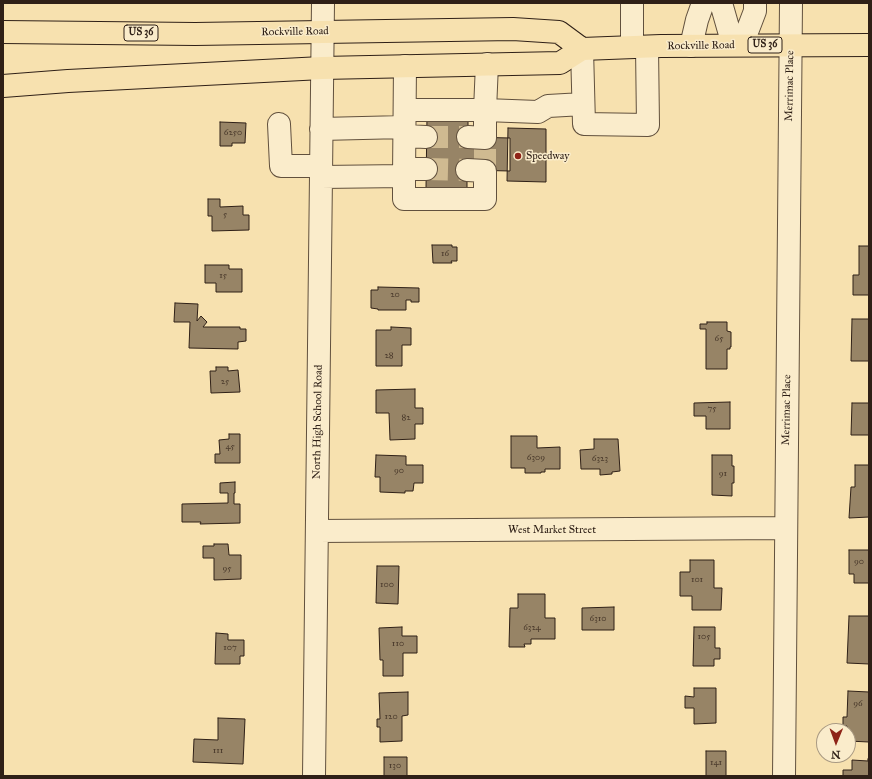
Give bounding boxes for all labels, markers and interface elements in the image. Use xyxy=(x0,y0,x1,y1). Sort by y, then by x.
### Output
road number: US 36 xyxy=(124,25,158,41)
street label: Rockville Road xyxy=(261,25,329,39)
road number: US 36 xyxy=(748,37,782,53)
street label: Rockville Road xyxy=(667,39,735,53)
street label: Merrimac Place xyxy=(783,50,797,122)
house number: 6250 xyxy=(224,128,242,138)
place label: Speedway xyxy=(526,149,569,163)
marker: Speedway xyxy=(513,151,523,161)
house number: 5 xyxy=(223,210,227,220)
house number: 16 xyxy=(441,249,449,259)
house number: 15 xyxy=(219,271,227,281)
house number: 20 xyxy=(390,290,400,300)
house number: 65 xyxy=(715,334,723,344)
house number: 28 xyxy=(384,351,394,361)
street label: North High School Road xyxy=(310,365,326,479)
street label: Merrimac Place xyxy=(780,374,794,446)
house number: 25 xyxy=(221,377,229,387)
house number: 75 xyxy=(708,404,716,414)
house number: 82 xyxy=(401,413,411,423)
house number: 45 xyxy=(225,442,235,452)
house number: 6309 xyxy=(527,453,545,463)
house number: 6323 xyxy=(592,454,608,464)
house number: 90 xyxy=(394,466,404,476)
house number: 91 xyxy=(719,469,727,479)
street label: West Market Street xyxy=(508,523,596,537)
house number: 90 xyxy=(854,557,864,567)
house number: 95 xyxy=(222,564,232,574)
house number: 101 xyxy=(691,575,703,585)
house number: 100 xyxy=(380,580,394,590)
house number: 6310 xyxy=(590,614,606,624)
house number: 6324 xyxy=(523,623,541,633)
house number: 105 xyxy=(698,632,710,642)
house number: 110 xyxy=(392,639,404,649)
house number: 107 xyxy=(223,643,237,653)
house number: 96 xyxy=(853,699,863,709)
house number: 120 xyxy=(384,712,398,722)
north arrow xyxy=(816,723,856,763)
house number: 111 xyxy=(213,746,223,756)
text: N xyxy=(831,748,841,761)
house number: 141 xyxy=(710,758,722,768)
house number: 130 xyxy=(389,761,401,771)

